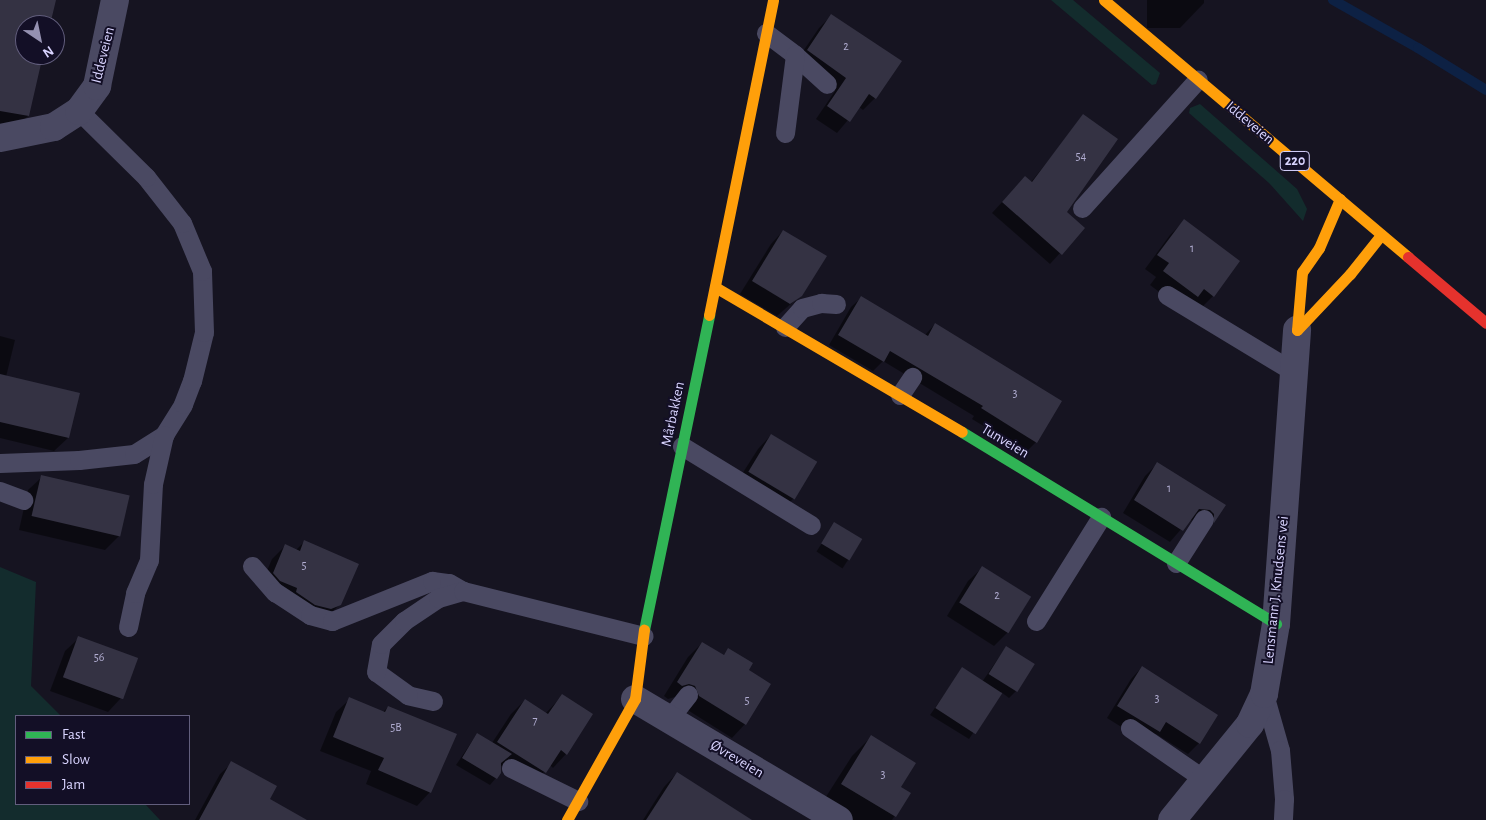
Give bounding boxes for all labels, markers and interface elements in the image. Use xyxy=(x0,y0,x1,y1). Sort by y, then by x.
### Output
north arrow xyxy=(15,15,65,65)
street label: Iddeveien xyxy=(87,25,119,85)
house number: 2 xyxy=(843,40,849,54)
text: N xyxy=(40,43,56,60)
street label: Iddeveien xyxy=(1222,98,1278,148)
house number: 54 xyxy=(1076,150,1086,164)
road number: 220 xyxy=(1279,150,1311,172)
house number: 1 xyxy=(1190,242,1194,256)
street label: Mårbakken xyxy=(657,380,689,448)
house number: 3 xyxy=(1013,387,1017,401)
street label: Tunveien xyxy=(978,420,1032,462)
house number: 1 xyxy=(1167,482,1171,496)
street label: Lensmann J. Knudsens vei xyxy=(1259,515,1293,665)
house number: 5 xyxy=(301,559,307,573)
house number: 2 xyxy=(994,589,1000,603)
house number: 56 xyxy=(94,651,104,665)
house number: 3 xyxy=(1155,692,1159,706)
house number: 5 xyxy=(744,694,750,708)
house number: 7 xyxy=(532,714,538,728)
legend xyxy=(15,715,190,805)
house number: 5B xyxy=(390,721,402,735)
text: Fast xyxy=(62,727,85,742)
street label: Øvreveien xyxy=(707,736,767,782)
text: Slow xyxy=(62,752,90,767)
house number: 3 xyxy=(881,768,885,782)
text: Jam xyxy=(62,777,85,792)

